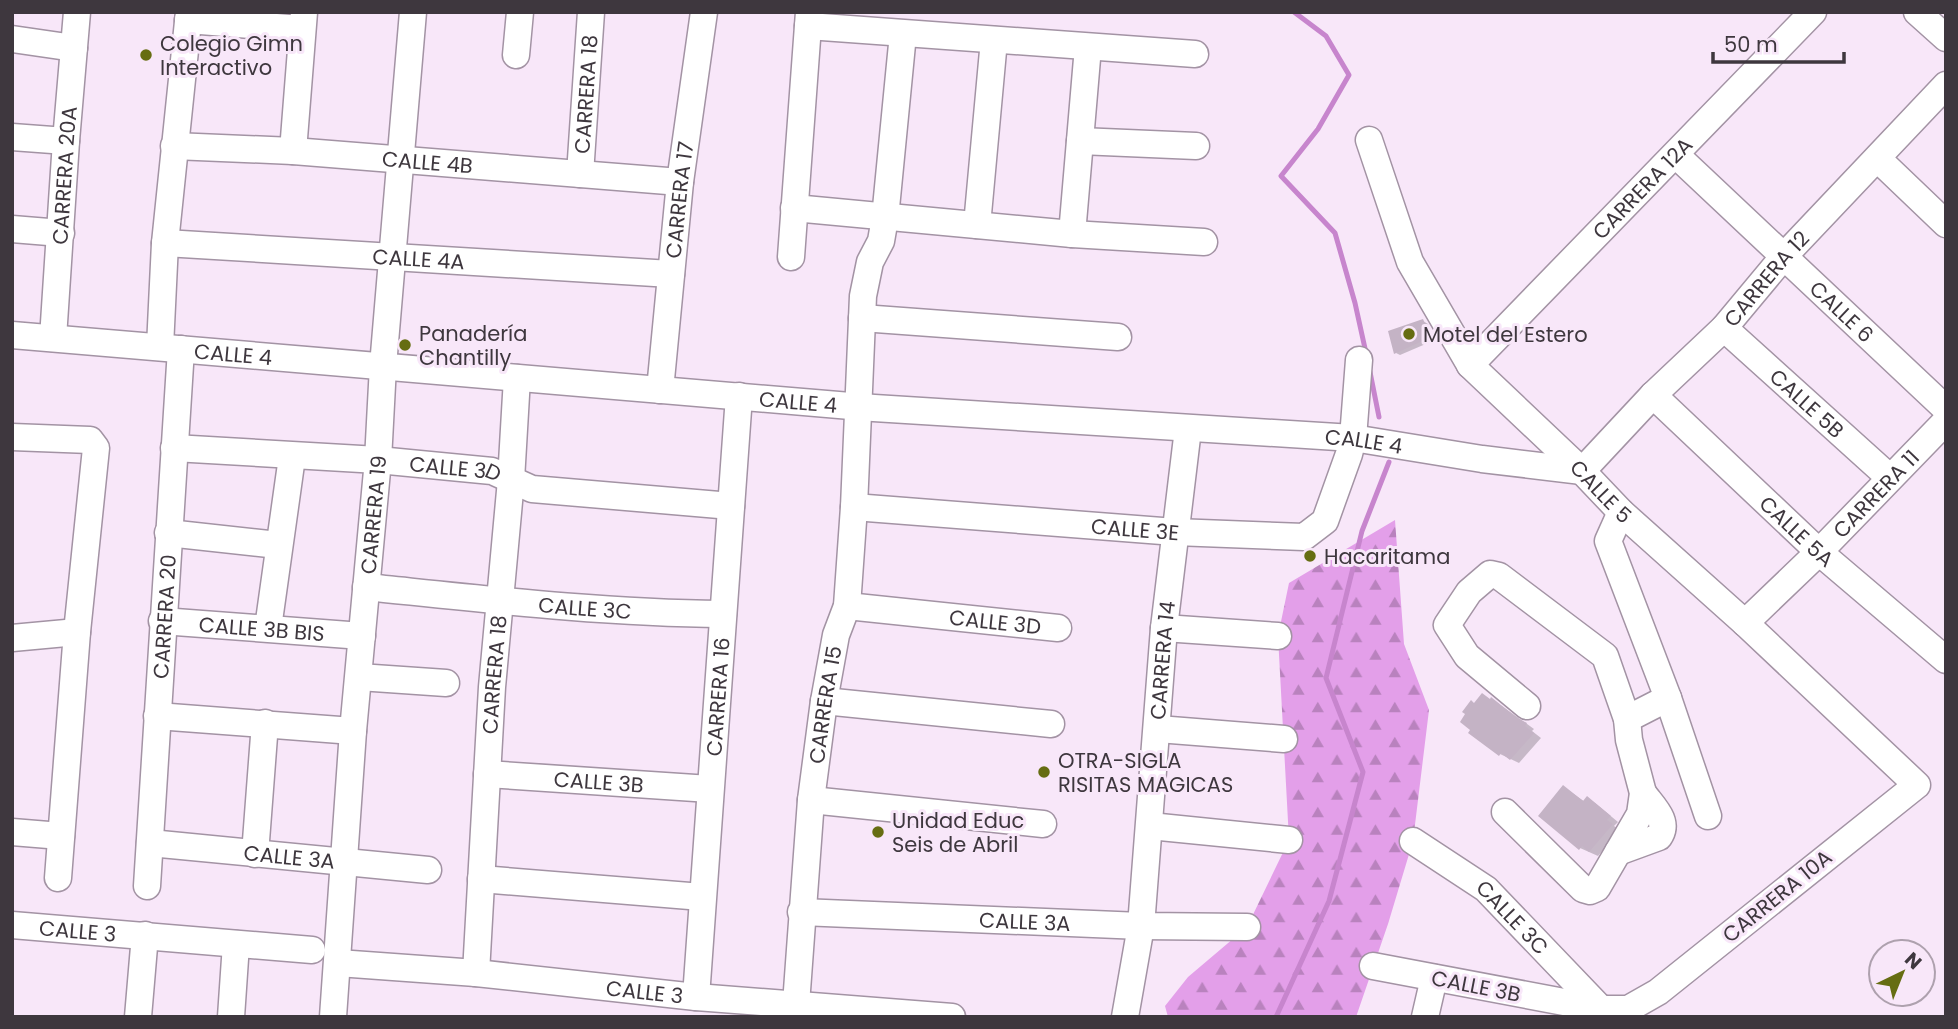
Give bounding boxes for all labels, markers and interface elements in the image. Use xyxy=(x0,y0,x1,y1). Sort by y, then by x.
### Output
scale bar xyxy=(1713,21,1844,65)
place label: Colegio Gimn Interactivo xyxy=(160,29,303,82)
text: 50 m xyxy=(1724,30,1778,59)
street label: CARRERA 18 xyxy=(567,34,604,155)
marker: Colegio Gimn Interactivo xyxy=(138,47,154,63)
street label: CARRERA 20A xyxy=(45,105,83,246)
street label: CARRERA 12A xyxy=(1586,130,1699,245)
street label: CARRERA 17 xyxy=(658,140,700,260)
street label: CALLE 4B xyxy=(381,144,474,180)
street label: CARRERA 12 xyxy=(1717,224,1815,333)
street label: CALLE 4A xyxy=(372,241,465,276)
street label: CALLE 6 xyxy=(1804,274,1881,349)
place label: Panadería Chantilly xyxy=(419,319,527,372)
place label: Motel del Estero xyxy=(1423,320,1588,349)
marker: Motel del Estero xyxy=(1401,326,1417,342)
street label: CALLE 4 xyxy=(193,336,273,371)
marker: Panadería Chantilly xyxy=(397,337,413,353)
street label: CALLE 5B xyxy=(1764,362,1851,444)
street label: CALLE 4 xyxy=(758,384,838,419)
street label: CALLE 4 xyxy=(1324,422,1405,460)
street label: CARRERA 11 xyxy=(1826,443,1925,544)
street label: CALLE 3D xyxy=(408,449,506,488)
street label: CALLE 5 xyxy=(1564,453,1638,530)
street label: CARRERA 19 xyxy=(353,454,393,575)
street label: CALLE 5A xyxy=(1753,489,1840,573)
street label: CALLE 3E xyxy=(1090,511,1180,547)
place label: Hacaritama xyxy=(1324,542,1450,571)
marker: Hacaritama xyxy=(1302,548,1318,564)
street label: CARRERA 20 xyxy=(146,553,182,680)
street label: CALLE 3C xyxy=(537,590,633,625)
street label: CARRERA 14 xyxy=(1142,599,1182,721)
street label: CALLE 3D xyxy=(948,602,1043,641)
street label: CALLE 3B BIS xyxy=(198,609,326,648)
street label: CARRERA 18 xyxy=(475,614,513,735)
street label: CARRERA 16 xyxy=(699,636,736,757)
street label: CARRERA 15 xyxy=(801,643,848,765)
place label: OTRA-SIGLA RISITAS MAGICAS xyxy=(1058,746,1233,799)
street label: CALLE 3B xyxy=(553,764,645,799)
marker: OTRA-SIGLA RISITAS MAGICAS xyxy=(1036,764,1052,780)
place label: Unidad Educ Seis de Abril xyxy=(892,806,1024,859)
marker: Unidad Educ Seis de Abril xyxy=(870,824,886,840)
street label: CALLE 3A xyxy=(242,838,336,875)
street label: CARRERA 10A xyxy=(1716,843,1838,949)
street label: CALLE 3C xyxy=(1471,872,1556,961)
street label: CALLE 3A xyxy=(979,905,1071,938)
street label: CALLE 3 xyxy=(38,913,117,948)
north arrow xyxy=(1867,938,1937,1008)
text: N xyxy=(1899,946,1928,976)
street label: CALLE 3B xyxy=(1429,963,1523,1009)
street label: CALLE 3 xyxy=(605,973,685,1010)

